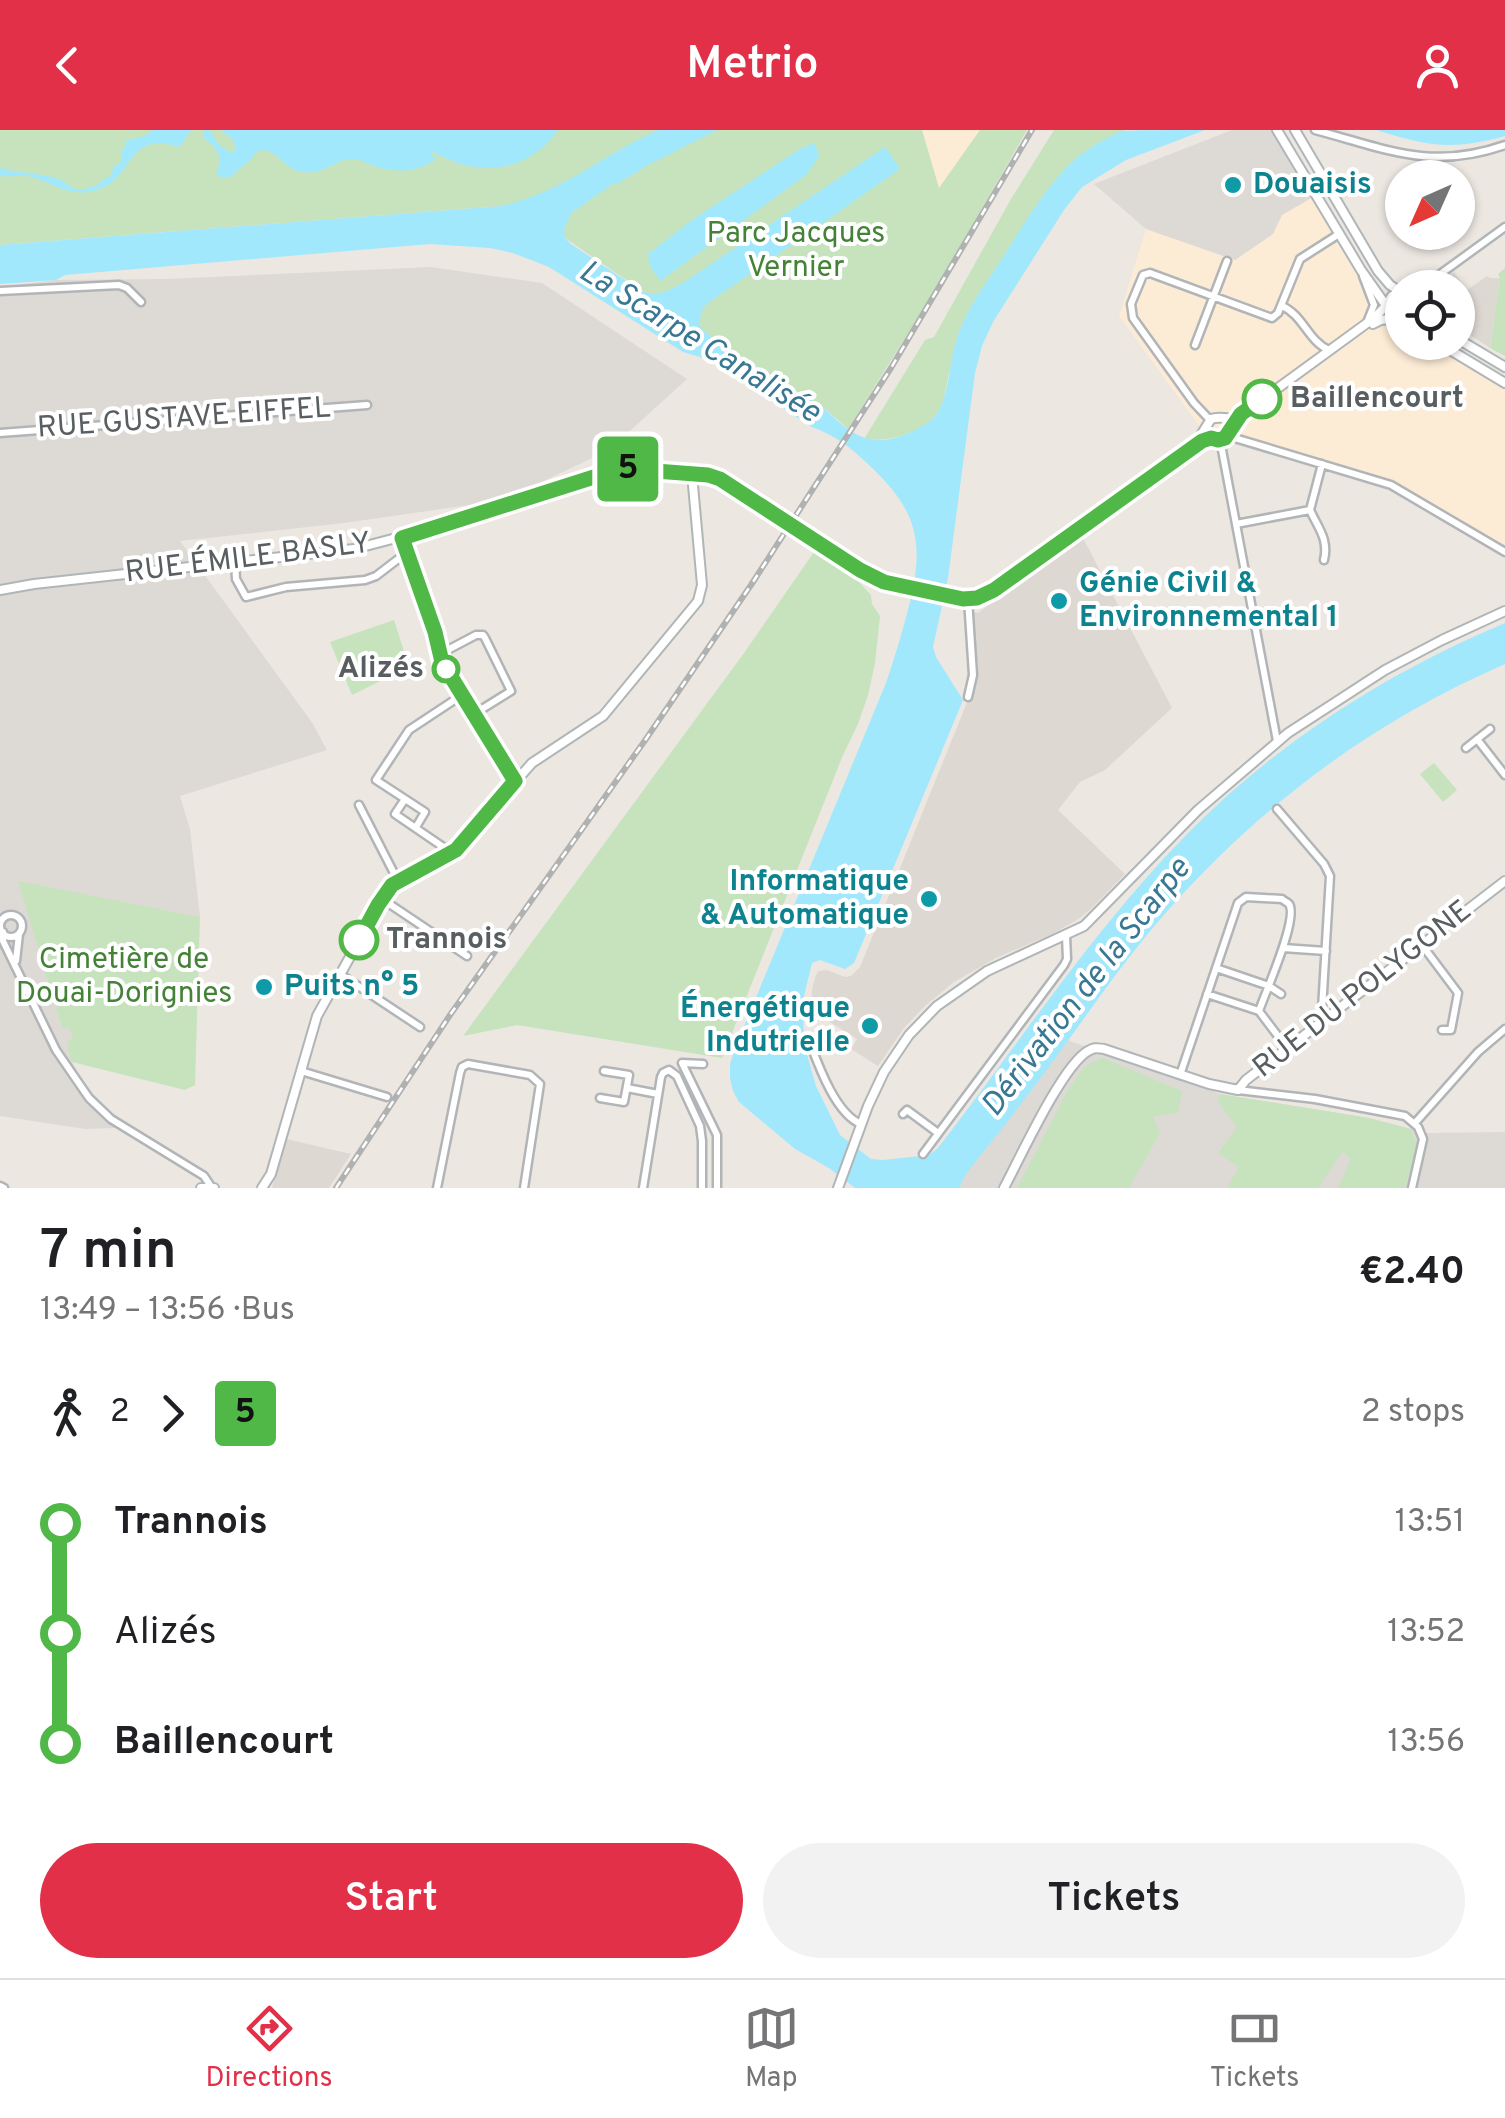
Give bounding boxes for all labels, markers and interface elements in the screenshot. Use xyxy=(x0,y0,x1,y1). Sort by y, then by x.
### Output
text: Metrio xyxy=(686,37,819,94)
icon: back xyxy=(40,38,95,93)
icon: person xyxy=(1410,38,1465,93)
north arrow xyxy=(1385,160,1475,250)
map controls xyxy=(1385,160,1475,360)
place label: Douaisis xyxy=(1253,167,1372,204)
marker: Douaisis xyxy=(1222,174,1244,196)
park label: Parc Jacques Vernier xyxy=(707,216,885,287)
water label: La Scarpe Canalisée xyxy=(571,253,828,434)
button: locate xyxy=(1385,270,1475,360)
marker: Baillencourt xyxy=(1243,380,1281,418)
place label: Baillencourt xyxy=(1290,381,1464,418)
street label: RUE GUSTAVE EIFFEL xyxy=(36,390,332,448)
line badge: 5 xyxy=(596,436,660,502)
text: 5 xyxy=(617,447,639,491)
street label: RUE ÉMILE BASLY xyxy=(123,524,373,592)
place label: Génie Civil & Environnemental 1 xyxy=(1079,566,1339,637)
marker: Génie Civil & Environnemental 1 xyxy=(1048,590,1070,612)
place label: Alizés xyxy=(338,651,424,688)
marker: Alizés xyxy=(433,656,459,682)
water label: Dérivation de la Scarpe xyxy=(974,850,1201,1125)
place label: Informatique & Automatique xyxy=(700,864,909,935)
marker: Informatique & Automatique xyxy=(918,888,940,910)
street label: RUE DU POLYGONE xyxy=(1246,893,1480,1087)
marker: Trannois xyxy=(340,921,378,959)
place label: Trannois xyxy=(386,922,507,959)
park label: Cimetière de Douai-Dorignies xyxy=(16,942,232,1013)
place label: Puits n° 5 xyxy=(284,969,419,1006)
marker: Puits n° 5 xyxy=(253,976,275,998)
place label: Énergétique Indutrielle xyxy=(680,989,850,1062)
marker: Énergétique Indutrielle xyxy=(859,1015,881,1037)
text: 7 min xyxy=(40,1218,177,1288)
text: €2.40 xyxy=(1359,1249,1465,1298)
text: 13:49 – 13:56 · Bus xyxy=(40,1291,295,1331)
icon: walk xyxy=(40,1386,95,1441)
icon: forward xyxy=(145,1386,200,1441)
text: 5 xyxy=(235,1391,256,1435)
text: 2 xyxy=(110,1393,130,1433)
text: 2 stops xyxy=(1361,1393,1465,1433)
text: Trannois xyxy=(114,1499,268,1548)
text: 13:51 xyxy=(1395,1503,1465,1543)
text: Alizés xyxy=(114,1609,217,1658)
text: 13:52 xyxy=(1387,1613,1465,1653)
text: Baillencourt xyxy=(114,1719,334,1768)
text: 13:56 xyxy=(1388,1723,1465,1763)
button: Start xyxy=(40,1843,743,1958)
button: Tickets xyxy=(763,1843,1465,1958)
tab: Directions xyxy=(206,2001,333,2097)
tab: Map xyxy=(744,2001,799,2097)
tab: Tickets xyxy=(1210,2001,1299,2097)

